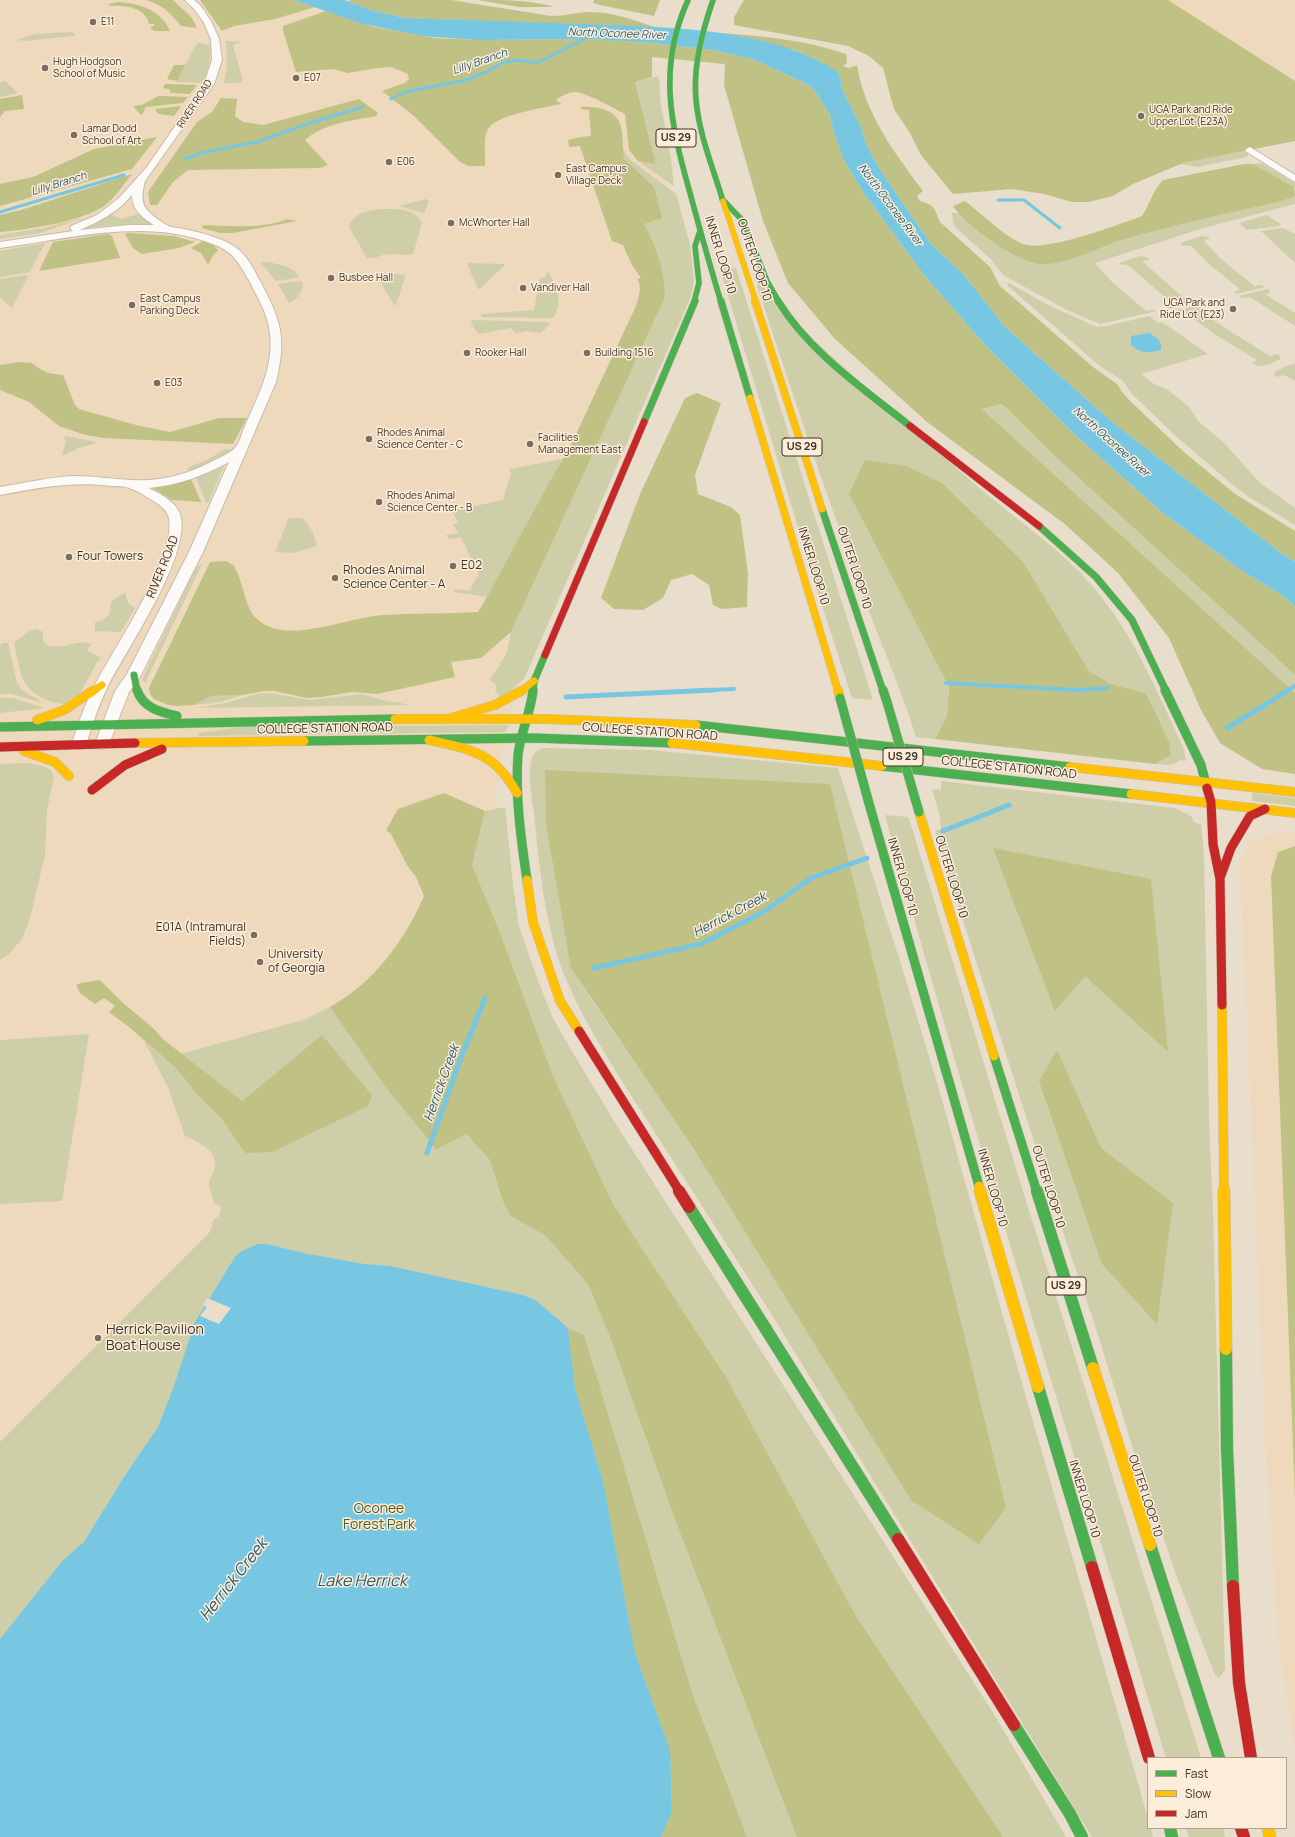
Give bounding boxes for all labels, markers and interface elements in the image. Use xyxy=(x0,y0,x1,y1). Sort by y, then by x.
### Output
place label: E11 xyxy=(101,16,114,28)
marker: E11 xyxy=(88,17,98,27)
water label: North Oconee River xyxy=(568,26,666,42)
water label: Lilly Branch xyxy=(451,46,509,78)
place label: Hugh Hodgson School of Music xyxy=(53,56,126,80)
marker: Hugh Hodgson School of Music xyxy=(40,63,50,73)
place label: E07 xyxy=(304,72,321,84)
marker: E07 xyxy=(291,73,301,83)
street label: RIVER ROAD xyxy=(175,78,215,130)
place label: UGA Park and Ride Upper Lot (E23A) xyxy=(1149,104,1233,128)
marker: UGA Park and Ride Upper Lot (E23A) xyxy=(1136,111,1146,121)
place label: Lamar Dodd School of Art xyxy=(82,123,141,146)
road number: US 29 xyxy=(656,129,696,147)
marker: Lamar Dodd School of Art xyxy=(69,130,79,140)
place label: E06 xyxy=(397,156,415,168)
marker: E06 xyxy=(384,157,394,167)
water label: North Oconee River xyxy=(855,162,925,248)
place label: East Campus Village Deck xyxy=(566,163,627,186)
water label: Lilly Branch xyxy=(30,169,88,199)
marker: East Campus Village Deck xyxy=(553,170,563,180)
street label: INNER LOOP 10 xyxy=(701,214,739,296)
place label: McWhorter Hall xyxy=(459,217,530,229)
street label: OUTER LOOP 10 xyxy=(734,217,774,303)
marker: McWhorter Hall xyxy=(446,218,456,228)
place label: Busbee Hall xyxy=(339,272,393,284)
marker: Busbee Hall xyxy=(326,273,336,283)
place label: Vandiver Hall xyxy=(531,282,590,294)
marker: Vandiver Hall xyxy=(518,283,528,293)
place label: East Campus Parking Deck xyxy=(140,293,201,316)
place label: UGA Park and Ride Lot (E23) xyxy=(1160,297,1225,320)
marker: East Campus Parking Deck xyxy=(127,300,137,310)
marker: UGA Park and Ride Lot (E23) xyxy=(1228,304,1238,314)
place label: Rooker Hall xyxy=(475,347,527,359)
place label: Building 1516 xyxy=(595,347,654,359)
marker: Rooker Hall xyxy=(462,348,472,358)
marker: Building 1516 xyxy=(582,348,592,358)
place label: E03 xyxy=(165,377,182,389)
marker: E03 xyxy=(152,378,162,388)
water label: North Oconee River xyxy=(1070,404,1152,480)
place label: Rhodes Animal Science Center - C xyxy=(377,427,463,450)
place label: Facilities Management East xyxy=(538,432,622,456)
marker: Rhodes Animal Science Center - C xyxy=(364,434,374,444)
road number: US 29 xyxy=(782,438,822,456)
marker: Facilities Management East xyxy=(525,439,535,449)
place label: Rhodes Animal Science Center - B xyxy=(387,490,472,514)
marker: Rhodes Animal Science Center - B xyxy=(374,497,384,507)
street label: INNER LOOP 10 xyxy=(794,525,832,607)
street label: OUTER LOOP 10 xyxy=(834,525,874,611)
street label: RIVER ROAD xyxy=(144,534,182,600)
place label: Four Towers xyxy=(77,550,143,564)
marker: Four Towers xyxy=(64,552,74,562)
place label: E02 xyxy=(461,559,482,573)
marker: E02 xyxy=(448,561,458,571)
place label: Rhodes Animal Science Center - A xyxy=(343,564,445,592)
marker: Rhodes Animal Science Center - A xyxy=(330,573,340,583)
street label: COLLEGE STATION ROAD xyxy=(582,720,718,744)
street label: COLLEGE STATION ROAD xyxy=(257,721,393,737)
road number: US 29 xyxy=(883,748,923,766)
street label: COLLEGE STATION ROAD xyxy=(941,754,1077,782)
street label: OUTER LOOP 10 xyxy=(932,834,970,920)
street label: INNER LOOP 10 xyxy=(884,836,920,918)
water label: Herrick Creek xyxy=(691,889,769,941)
place label: E01A (Intramural Fields) xyxy=(156,921,246,949)
marker: E01A (Intramural Fields) xyxy=(249,930,259,940)
place label: University of Georgia xyxy=(268,948,325,976)
marker: University of Georgia xyxy=(255,957,265,967)
water label: Herrick Creek xyxy=(421,1042,463,1124)
street label: OUTER LOOP 10 xyxy=(1029,1144,1067,1230)
street label: INNER LOOP 10 xyxy=(974,1147,1010,1229)
road number: US 29 xyxy=(1046,1277,1086,1295)
place label: Herrick Pavilion Boat House xyxy=(106,1322,204,1354)
marker: Herrick Pavilion Boat House xyxy=(93,1333,103,1343)
street label: OUTER LOOP 10 xyxy=(1125,1453,1165,1539)
street label: INNER LOOP 10 xyxy=(1065,1458,1103,1540)
park label: Oconee Forest Park xyxy=(343,1501,415,1534)
water label: Herrick Creek xyxy=(196,1535,272,1625)
water label: Lake Herrick xyxy=(317,1572,407,1592)
legend xyxy=(1147,1757,1287,1829)
text: Fast xyxy=(1185,1765,1209,1782)
text: Slow xyxy=(1185,1785,1211,1802)
text: Jam xyxy=(1185,1805,1207,1822)

